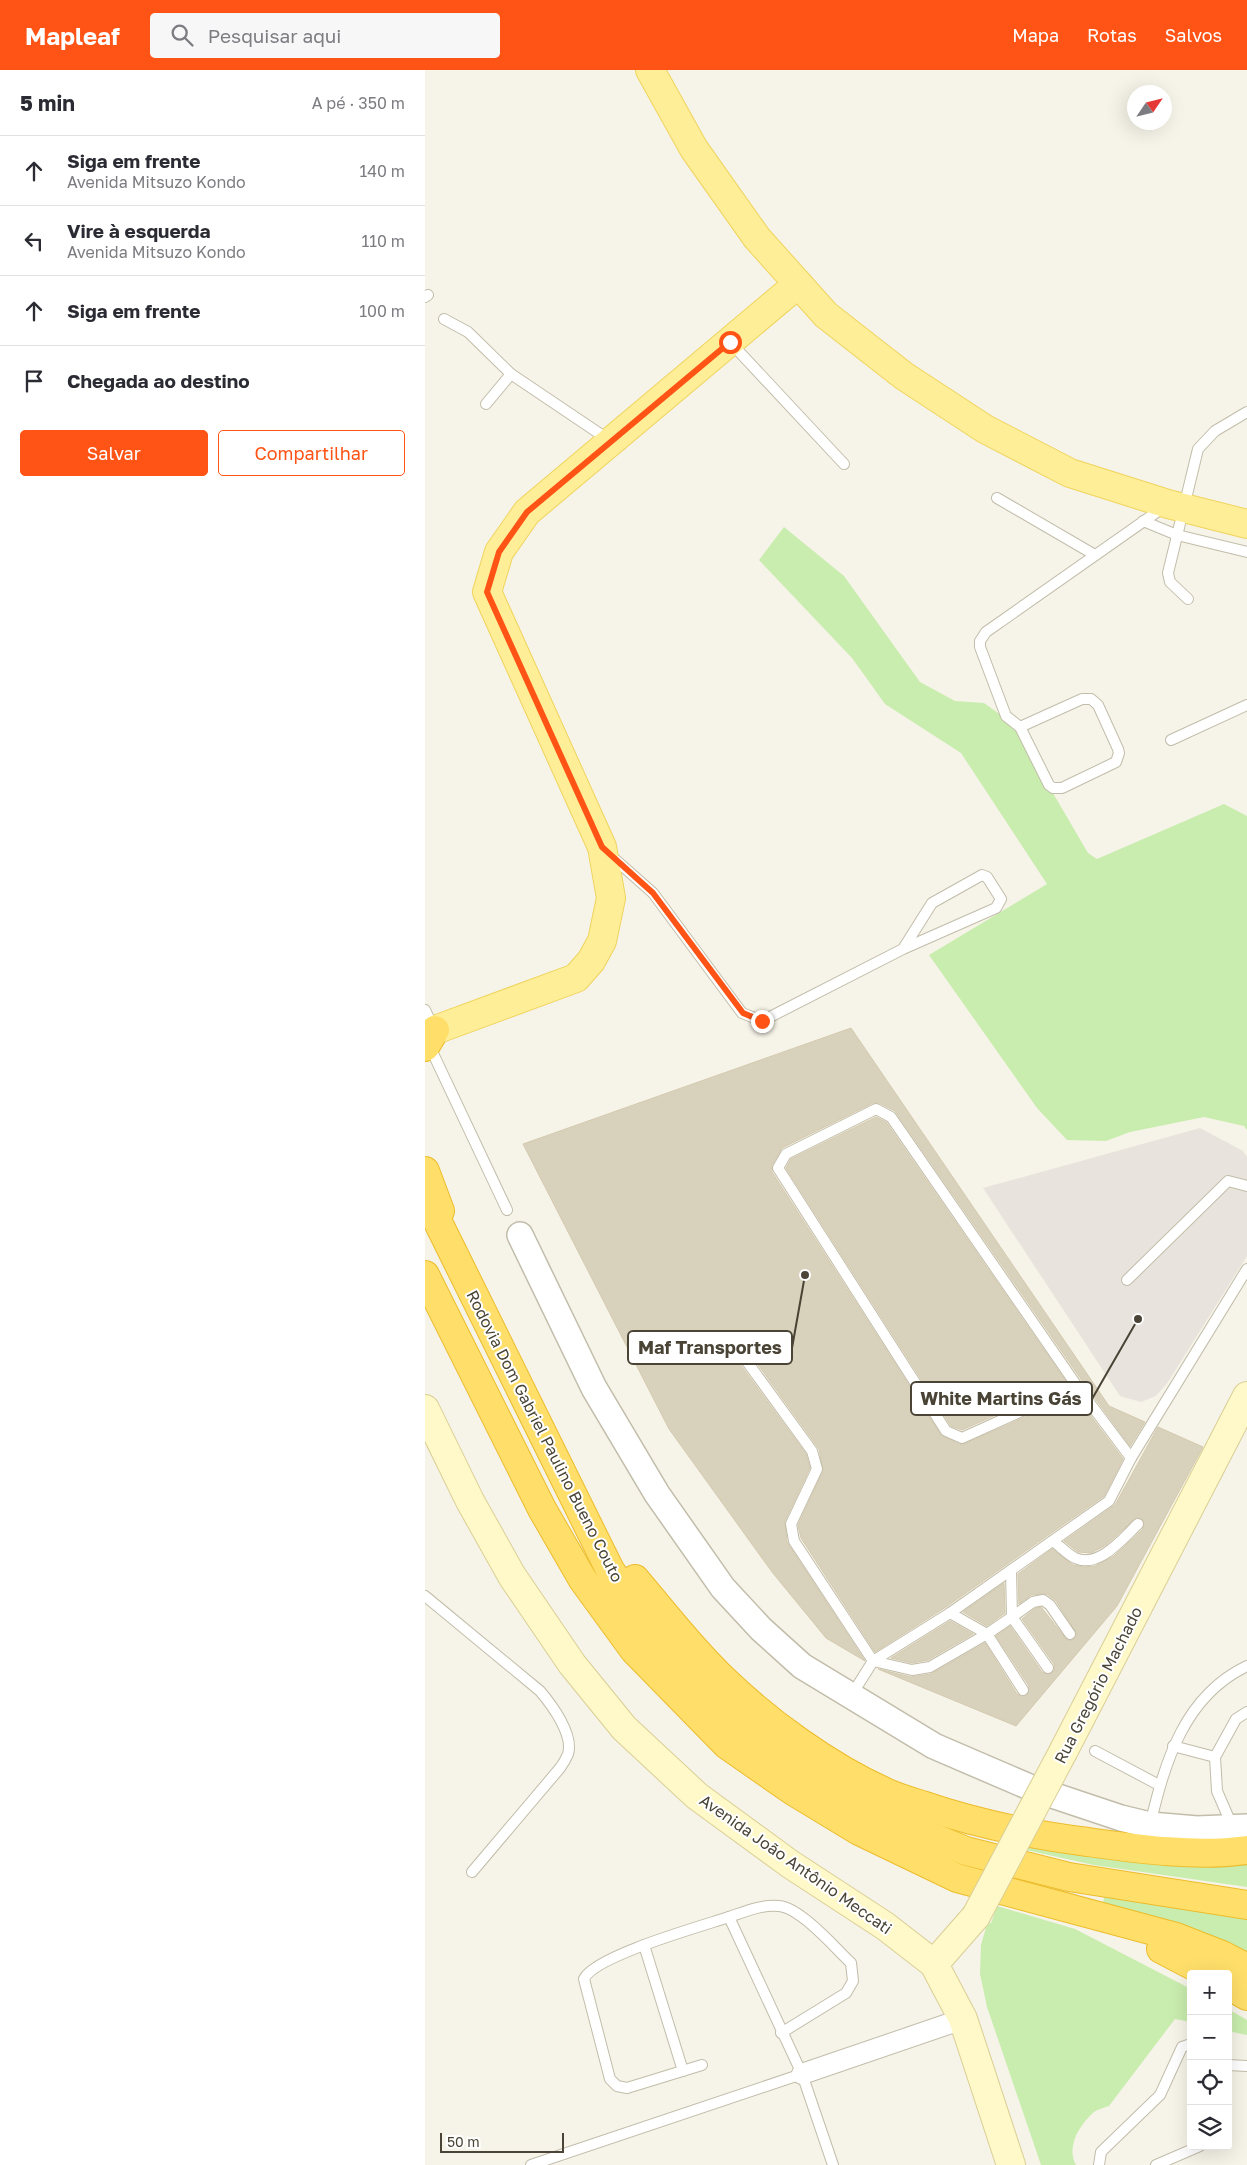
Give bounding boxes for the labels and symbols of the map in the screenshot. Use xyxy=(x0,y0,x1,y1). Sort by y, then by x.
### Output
north arrow xyxy=(1127,85,1172,130)
route start xyxy=(719,331,742,354)
route end xyxy=(751,1010,774,1033)
street label: Rodovia Dom Gabriel Paulino Bueno Couto xyxy=(462,1287,628,1585)
callout: Maf Transportes xyxy=(628,1331,792,1364)
text: Maf Transportes xyxy=(638,1336,782,1358)
callout: White Martins Gás xyxy=(911,1382,1092,1415)
text: White Martins Gás xyxy=(920,1387,1082,1409)
street label: Rua Gregório Machado xyxy=(1050,1603,1146,1767)
street label: Avenida João Antônio Meccati xyxy=(696,1790,896,1938)
scale bar xyxy=(440,2130,564,2153)

